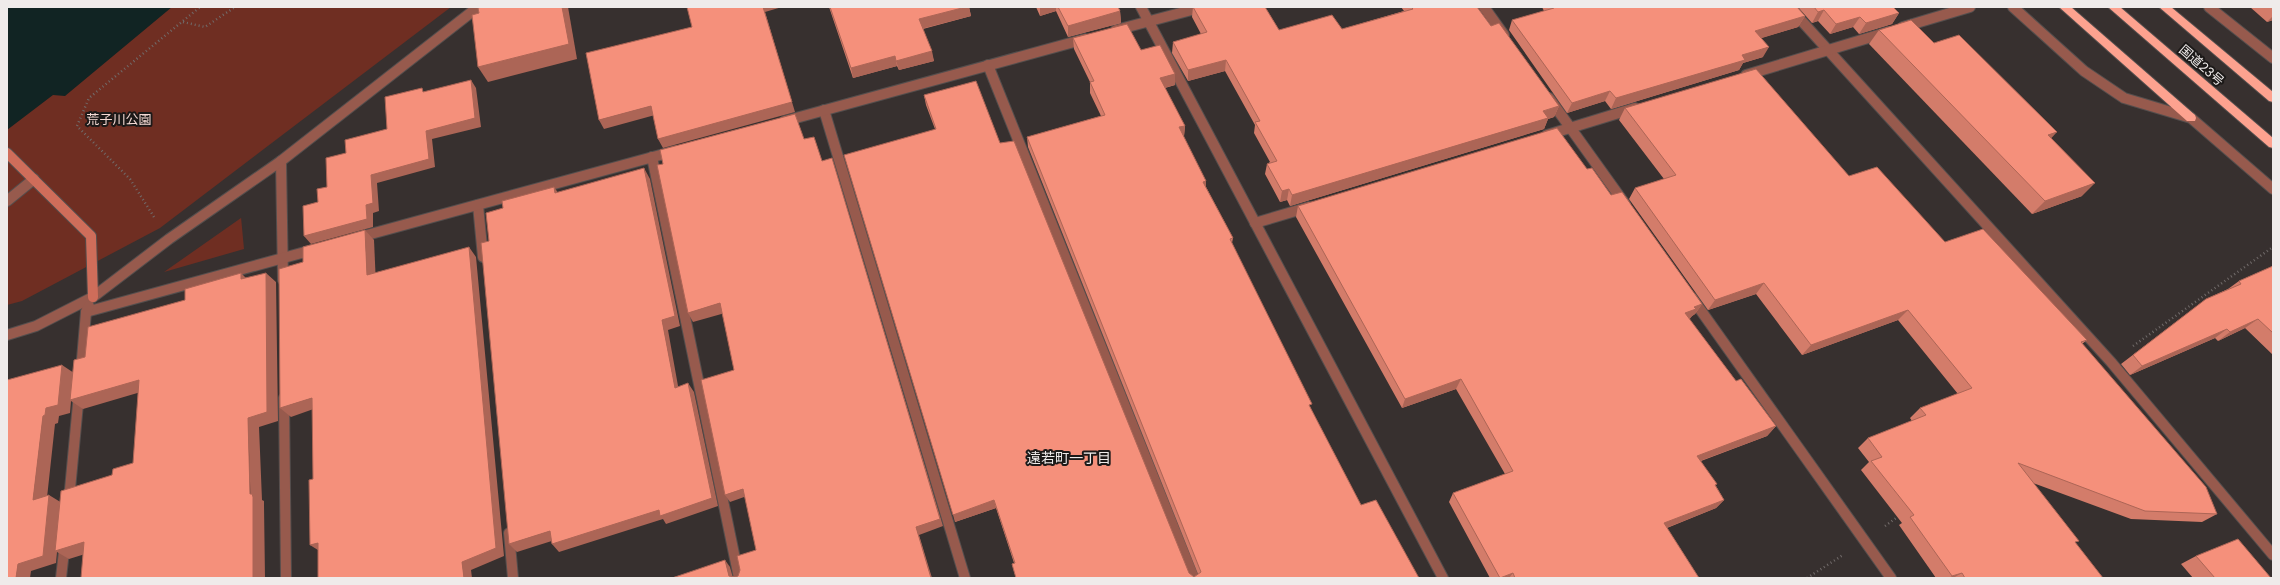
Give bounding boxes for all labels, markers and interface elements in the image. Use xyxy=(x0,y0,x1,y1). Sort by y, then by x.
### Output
street label: 国道23号 xyxy=(2175,40,2228,90)
park label: 荒子川公園 xyxy=(86,110,152,129)
district label: 遠若町一丁目 xyxy=(1027,448,1111,468)

